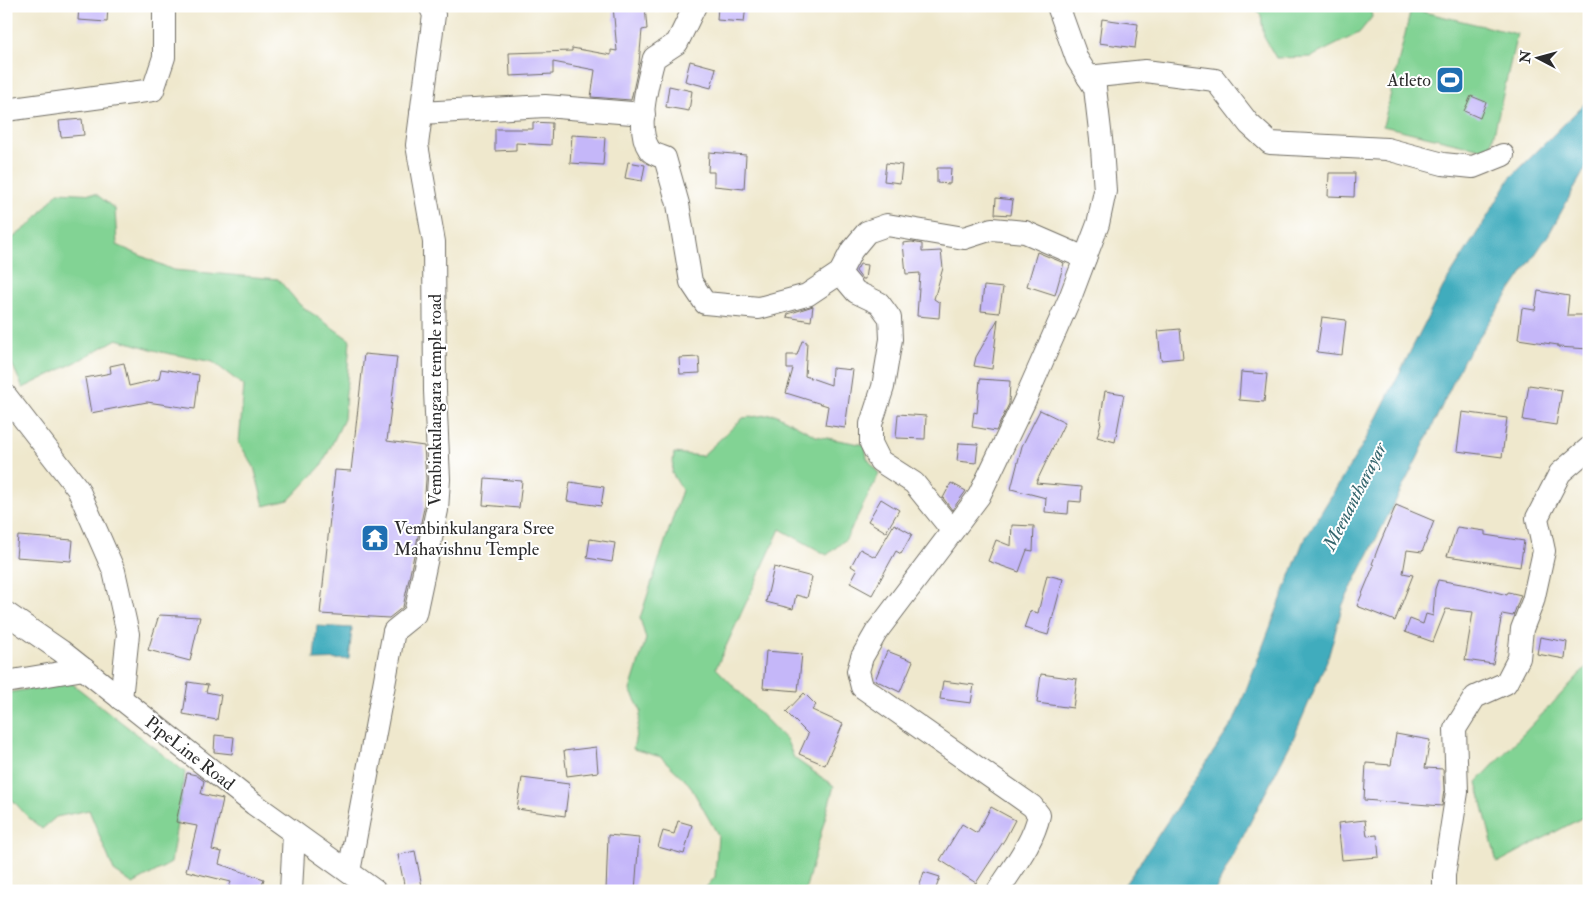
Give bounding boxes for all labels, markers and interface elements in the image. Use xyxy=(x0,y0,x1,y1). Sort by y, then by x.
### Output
north arrow xyxy=(1512,32,1562,82)
text: N xyxy=(1516,49,1535,65)
sports icon: Atleto xyxy=(1435,65,1465,95)
place label: Atleto xyxy=(1386,69,1431,92)
street label: Vembinkulangara temple road xyxy=(424,294,447,506)
water label: Meenantharayar xyxy=(1317,438,1393,555)
place label: Vembinkulangara Sree Mahavishnu Temple xyxy=(394,517,555,561)
temple icon: Vembinkulangara Sree Mahavishnu Temple xyxy=(360,523,390,553)
street label: PipeLine Road xyxy=(140,711,239,796)

